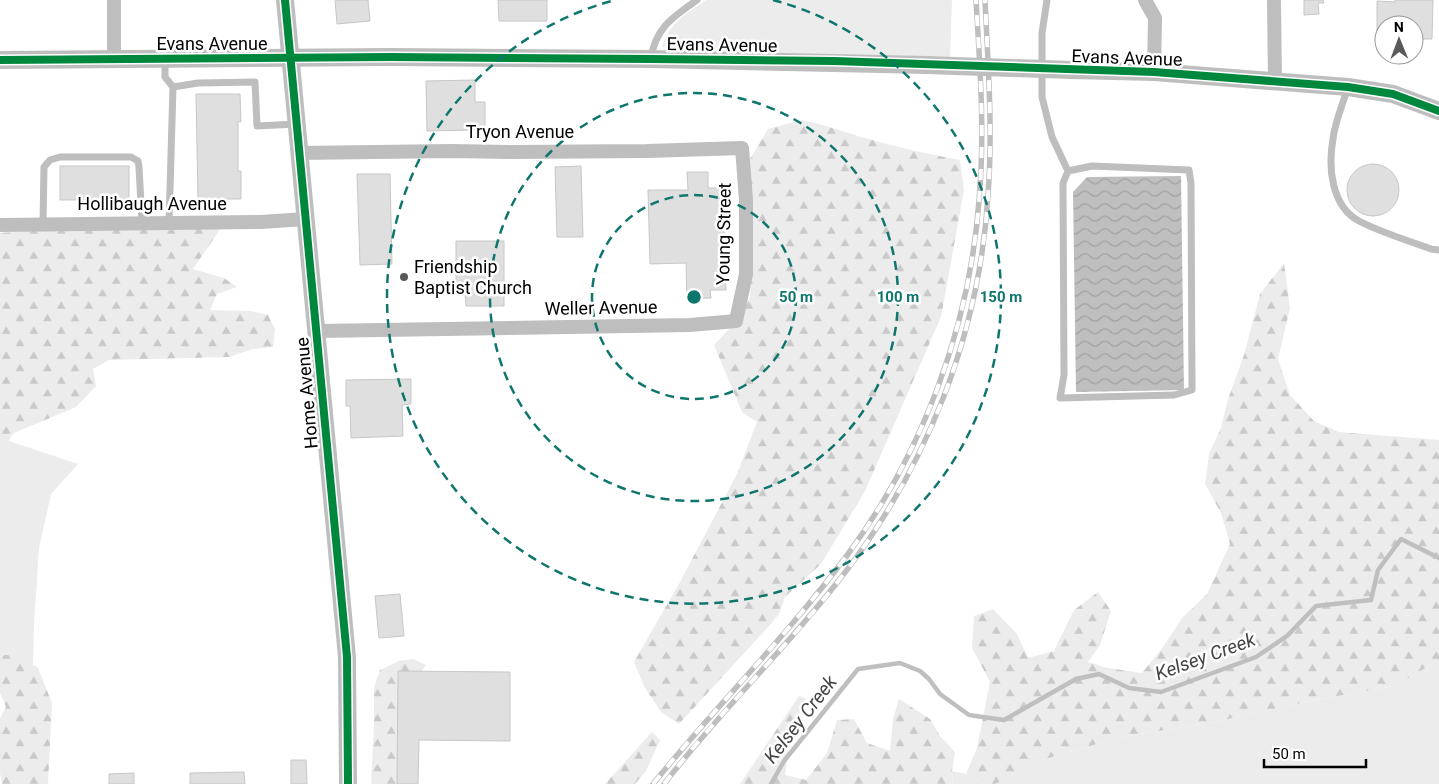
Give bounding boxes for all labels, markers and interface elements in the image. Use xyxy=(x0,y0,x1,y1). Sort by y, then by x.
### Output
north arrow xyxy=(1374,15,1424,65)
text: N xyxy=(1394,19,1404,35)
street label: Evans Avenue xyxy=(157,33,267,54)
street label: Evans Avenue xyxy=(666,33,778,56)
street label: Evans Avenue xyxy=(1071,45,1183,70)
street label: Tryon Avenue xyxy=(466,121,574,142)
street label: Young Street xyxy=(712,182,735,285)
street label: Hollibaugh Avenue xyxy=(77,193,227,214)
place label: Friendship Baptist Church xyxy=(414,256,532,298)
marker: Friendship Baptist Church xyxy=(398,271,410,283)
centre of rings xyxy=(685,288,703,306)
text: 50 m xyxy=(779,288,813,306)
text: 100 m xyxy=(877,288,919,306)
text: 150 m xyxy=(980,288,1022,306)
street label: Weller Avenue xyxy=(544,296,658,319)
street label: Home Avenue xyxy=(291,336,322,450)
water label: Kelsey Creek xyxy=(1152,627,1259,685)
water label: Kelsey Creek xyxy=(759,670,842,768)
scale bar xyxy=(1264,736,1366,768)
text: 50 m xyxy=(1272,745,1306,763)

